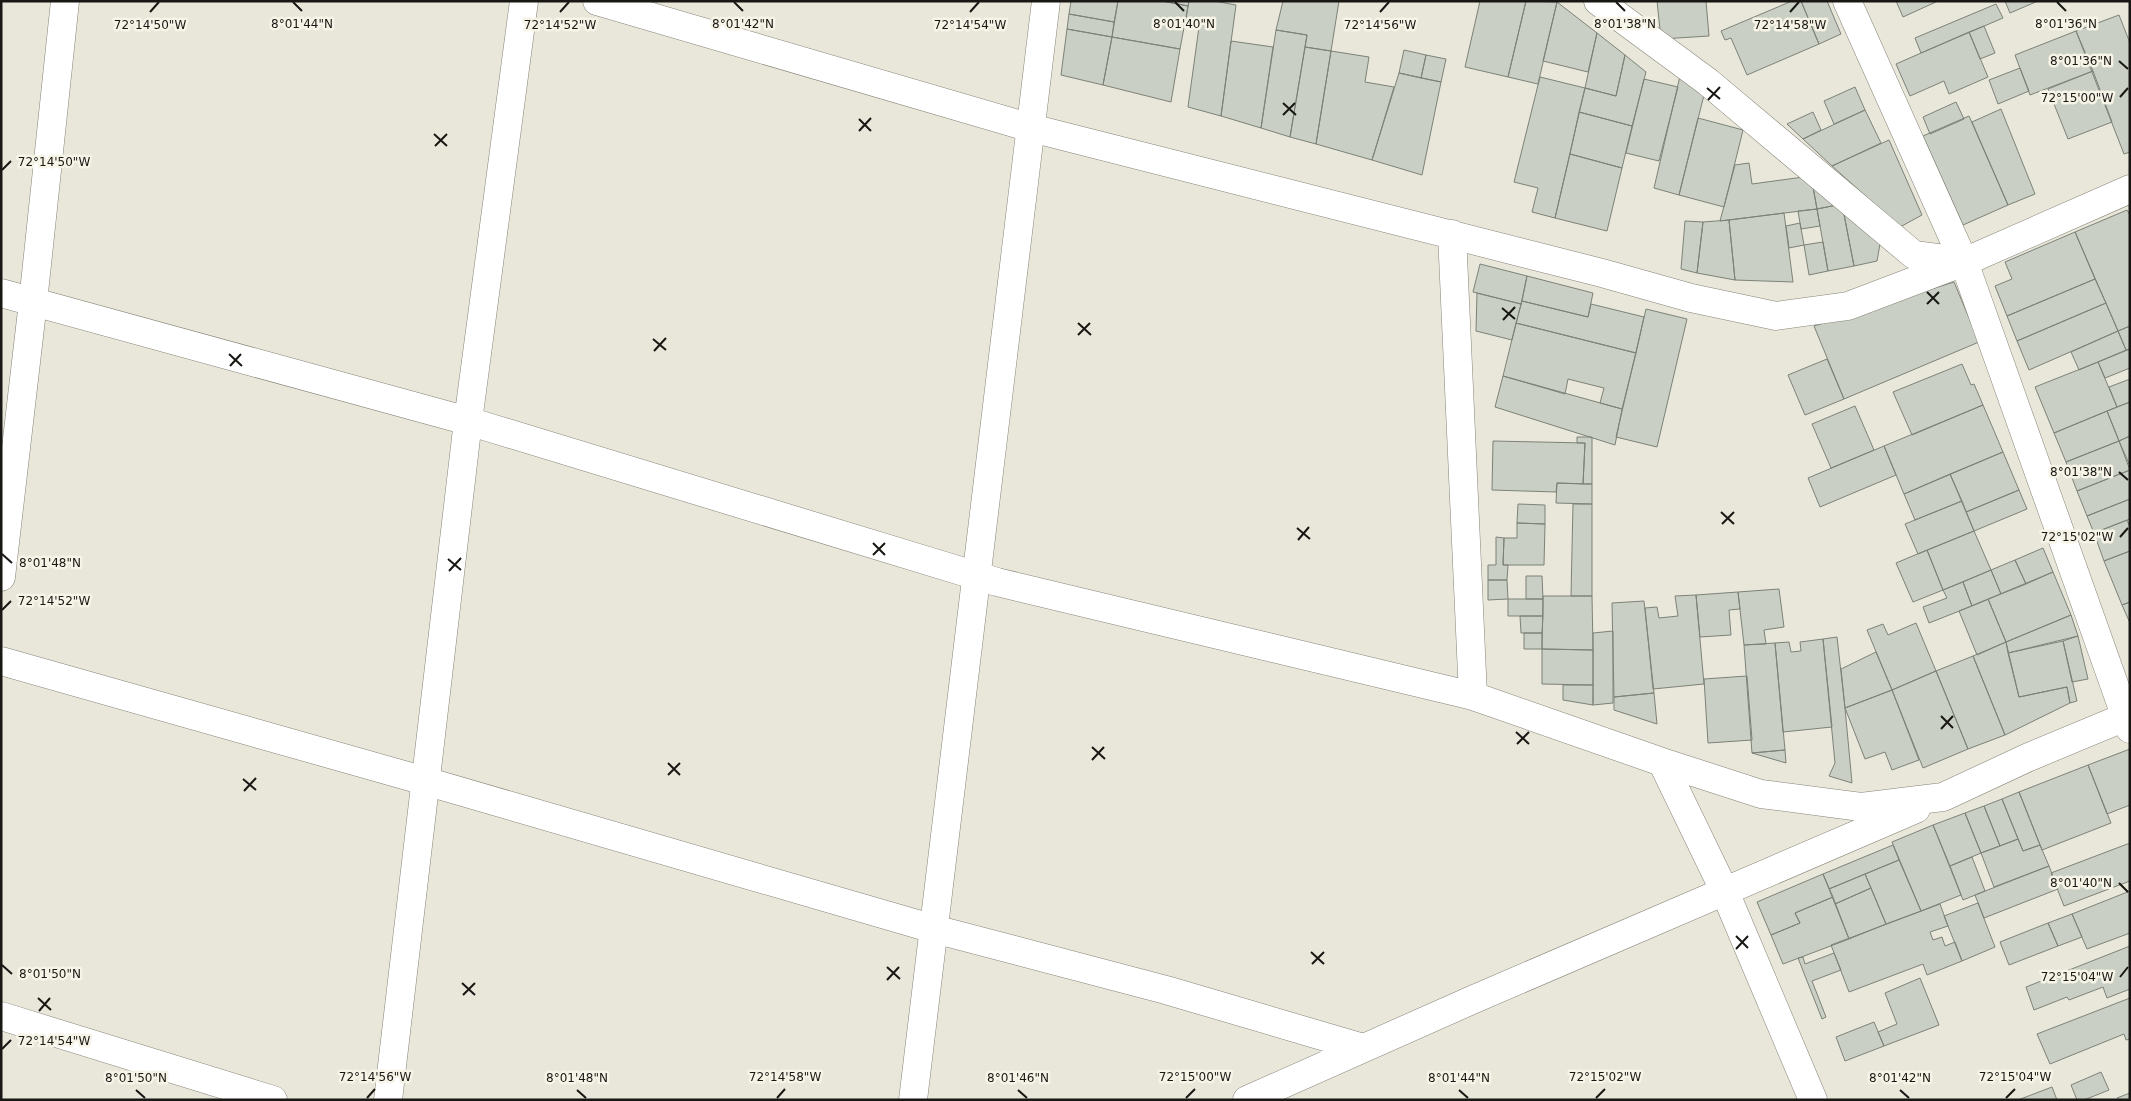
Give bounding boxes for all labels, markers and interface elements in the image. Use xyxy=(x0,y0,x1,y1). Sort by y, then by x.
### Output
text: 8°01'44"N xyxy=(271,17,333,31)
text: 8°01'42"N xyxy=(712,17,774,31)
text: 8°01'40"N xyxy=(1153,17,1215,31)
text: 8°01'38"N xyxy=(1594,17,1656,31)
text: 8°01'36"N xyxy=(2035,17,2097,31)
text: 72°14'50"W xyxy=(114,18,186,32)
text: 72°14'52"W xyxy=(524,18,596,32)
text: 72°14'54"W xyxy=(934,18,1006,32)
text: 72°14'56"W xyxy=(1344,18,1416,32)
text: 72°14'58"W xyxy=(1754,18,1826,32)
text: 8°01'36"N xyxy=(2050,54,2112,68)
text: 72°15'00"W xyxy=(2041,91,2113,105)
text: 72°14'50"W xyxy=(18,155,90,169)
text: 8°01'38"N xyxy=(2050,465,2112,479)
text: 72°15'02"W xyxy=(2041,530,2113,544)
text: 8°01'48"N xyxy=(19,556,81,570)
text: 72°14'52"W xyxy=(18,594,90,608)
text: 8°01'40"N xyxy=(2050,876,2112,890)
text: 8°01'50"N xyxy=(19,967,81,981)
text: 72°15'04"W xyxy=(2041,970,2113,984)
text: 72°14'54"W xyxy=(18,1034,90,1048)
text: 72°14'56"W xyxy=(339,1070,411,1084)
text: 72°14'58"W xyxy=(749,1070,821,1084)
text: 72°15'00"W xyxy=(1159,1070,1231,1084)
text: 72°15'02"W xyxy=(1569,1070,1641,1084)
text: 72°15'04"W xyxy=(1979,1070,2051,1084)
text: 8°01'50"N xyxy=(105,1071,167,1085)
text: 8°01'48"N xyxy=(546,1071,608,1085)
text: 8°01'46"N xyxy=(987,1071,1049,1085)
text: 8°01'44"N xyxy=(1428,1071,1490,1085)
text: 8°01'42"N xyxy=(1869,1071,1931,1085)

